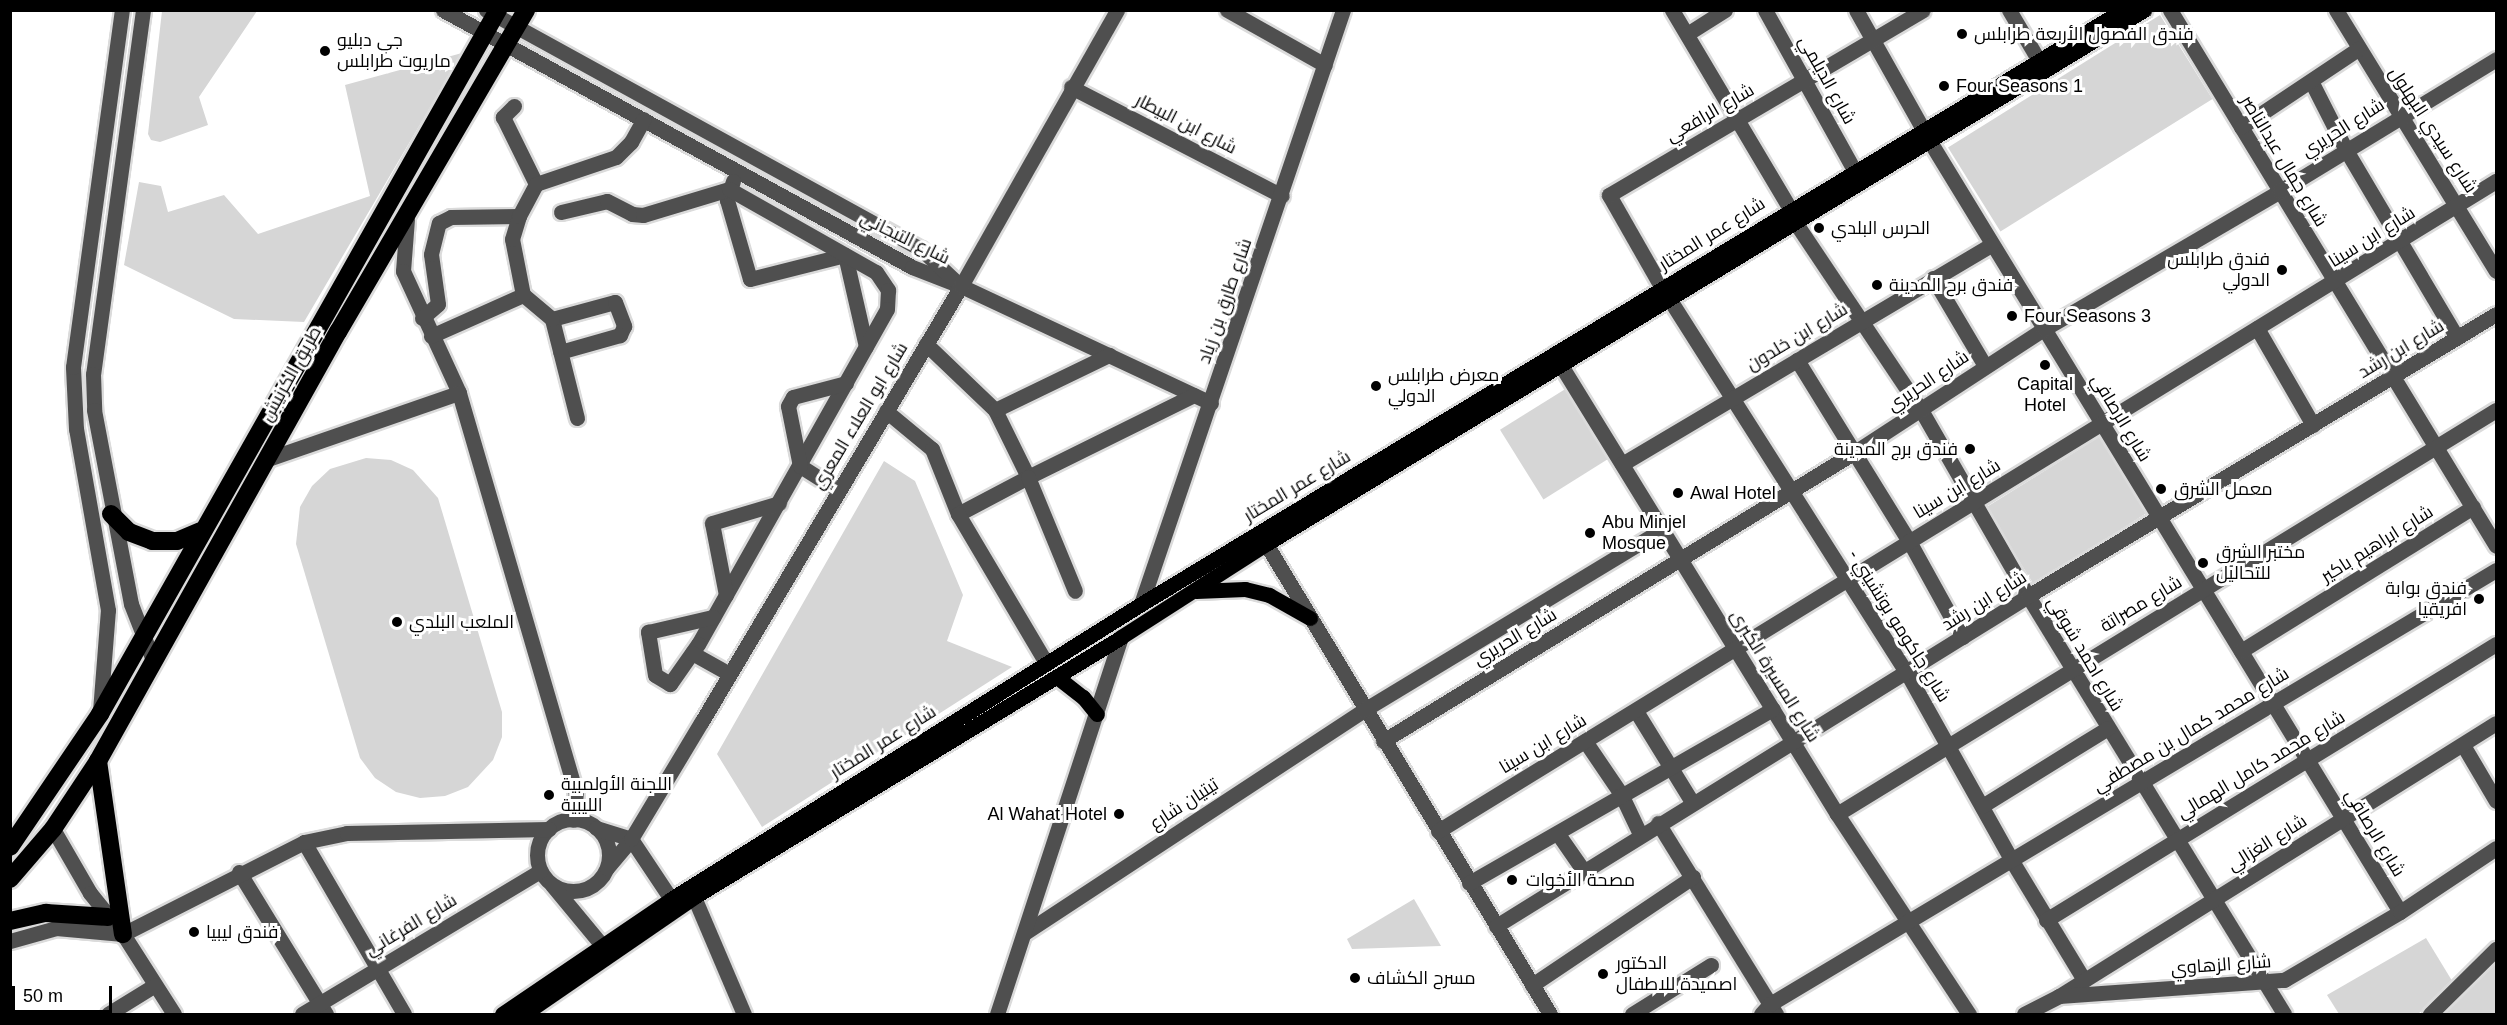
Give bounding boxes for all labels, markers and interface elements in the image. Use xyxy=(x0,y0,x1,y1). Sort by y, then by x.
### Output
place label: فندق الفصول الأربعة طرابلس xyxy=(1974,23,2194,45)
marker: فندق الفصول الأربعة طرابلس xyxy=(1955,27,1969,41)
place label: جي دبليو ماريوت طرابلس xyxy=(337,30,451,72)
street label: شارع الديلمي xyxy=(1794,32,1860,128)
marker: جي دبليو ماريوت طرابلس xyxy=(318,44,332,58)
street label: شارع سيدي البهلول xyxy=(2384,63,2482,197)
place label: Four Seasons 1 xyxy=(1956,75,2083,97)
street label: شارع الرافعي xyxy=(1662,79,1758,147)
marker: Four Seasons 1 xyxy=(1937,79,1951,93)
street label: شارع ابن البيطار xyxy=(1132,89,1240,159)
street label: شارع جمال عبدالناصر xyxy=(2236,91,2332,231)
street label: شارع الحريري xyxy=(2298,94,2388,162)
street label: شارع عمر المختار xyxy=(1655,193,1769,275)
street label: شارع ابن سينا xyxy=(2325,202,2419,272)
street label: شارع التيجاني xyxy=(857,207,953,269)
place label: الحرس البلدي xyxy=(1831,217,1930,239)
marker: الحرس البلدي xyxy=(1812,221,1826,235)
street label: شارع طارق بن زياد xyxy=(1193,235,1257,367)
place label: فندق طرابلس الدولي xyxy=(2167,249,2270,292)
marker: فندق طرابلس الدولي xyxy=(2275,263,2289,277)
place label: فندق برح المدينة xyxy=(1889,274,2013,296)
marker: فندق برح المدينة xyxy=(1870,278,1884,292)
street label: شارع ابن خلدون xyxy=(1743,298,1851,376)
place label: Four Seasons 3 xyxy=(2024,305,2151,327)
marker: Four Seasons 3 xyxy=(2005,309,2019,323)
street label: شارع ابن رشد xyxy=(2354,315,2448,383)
street label: طريق الكرنيش xyxy=(256,323,326,425)
street label: شارع ابو العلاء المعري xyxy=(807,338,913,494)
street label: شارع الحريري xyxy=(1883,346,1973,416)
marker: Capital Hotel xyxy=(2038,358,2052,372)
place label: معرض طرابلس الدولي xyxy=(1388,365,1499,407)
street label: شارع الرصافي xyxy=(2086,370,2156,466)
place label: Capital Hotel xyxy=(2017,374,2073,416)
marker: معرض طرابلس الدولي xyxy=(1369,379,1383,393)
place label: فندق برج المدينة xyxy=(1834,438,1958,460)
marker: فندق برج المدينة xyxy=(1963,442,1977,456)
street label: شارع عمر المختار xyxy=(1239,446,1355,526)
street label: شارع ابن سينا xyxy=(1909,455,2005,523)
place label: معمل الشرق xyxy=(2174,478,2273,500)
marker: معمل الشرق xyxy=(2152,480,2170,498)
place label: Awal Hotel xyxy=(1690,482,1776,504)
marker: Awal Hotel xyxy=(1671,486,1685,500)
street label: شارع ابراهيم باكير xyxy=(2317,501,2437,587)
place label: Abu Minjel Mosque xyxy=(1602,512,1686,554)
marker: Abu Minjel Mosque xyxy=(1583,526,1597,540)
place label: مختبر الشرق للتحاليل xyxy=(2216,542,2305,584)
street label: - شارع جاكومو بوتشيني xyxy=(1843,546,1955,706)
marker: مختبر الشرق للتحاليل xyxy=(2194,554,2212,572)
street label: شارع ابن رشد xyxy=(1937,566,2031,636)
street label: شارع مصراتة xyxy=(2096,571,2186,637)
place label: فندق بوابة افريقيا xyxy=(2385,578,2467,620)
marker: فندق بوابة افريقيا xyxy=(2472,592,2486,606)
street label: شارع احمد شوقي xyxy=(2042,593,2128,715)
street label: شارع الحريري xyxy=(1469,604,1561,670)
street label: شارع المسيرة الكبرى xyxy=(1726,606,1824,746)
place label: الملعب البلدي xyxy=(409,611,514,633)
marker: الملعب البلدي xyxy=(390,615,404,629)
street label: شارع محمد كمال بن مصطفي xyxy=(2089,663,2293,797)
street label: شارع عمر المختار xyxy=(826,701,940,783)
street label: شارع محمد كامل الهمالي xyxy=(2173,706,2349,824)
street label: شارع ابن سينا xyxy=(1495,710,1591,778)
place label: اللجنة الأولمبية الليبية xyxy=(561,774,672,816)
street label: تيتيان شارع xyxy=(1145,774,1223,834)
street label: شارع الرصافي xyxy=(2340,785,2410,881)
marker: اللجنة الأولمبية الليبية xyxy=(542,788,556,802)
place label: Al Wahat Hotel xyxy=(988,803,1107,825)
marker: Al Wahat Hotel xyxy=(1112,807,1126,821)
street label: شارع الغزالي xyxy=(2223,810,2311,876)
place label: مصحة الأخوات xyxy=(1526,869,1635,891)
marker: مصحة الأخوات xyxy=(1503,871,1521,889)
street label: شارع الفرغاني xyxy=(361,889,461,961)
place label: فندق ليبيا xyxy=(206,921,279,943)
marker: فندق ليبيا xyxy=(187,925,201,939)
street label: شارع الزهاوي xyxy=(2170,951,2272,979)
place label: الدكتور اصميدة للاطفال xyxy=(1616,953,1737,996)
marker: الدكتور اصميدة للاطفال xyxy=(1594,965,1612,983)
place label: مسرح الكشاف xyxy=(1367,967,1476,989)
marker: مسرح الكشاف xyxy=(1348,971,1362,985)
scale bar xyxy=(15,974,116,1012)
text: 50 m xyxy=(23,986,63,1006)

